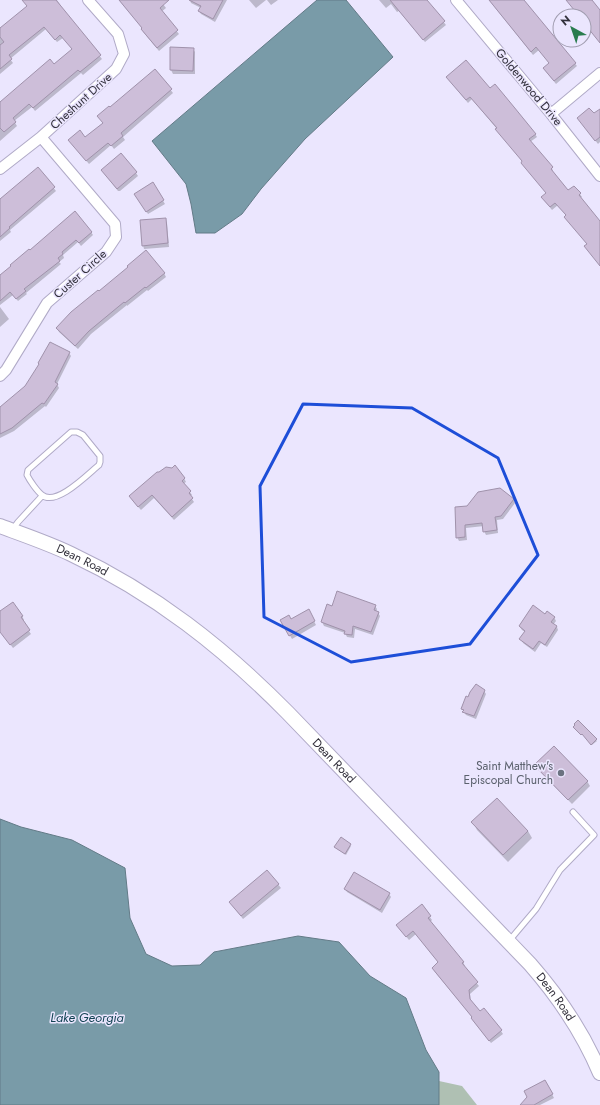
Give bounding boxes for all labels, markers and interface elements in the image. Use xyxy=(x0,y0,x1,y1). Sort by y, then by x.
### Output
north arrow xyxy=(552,8,592,48)
text: N xyxy=(557,11,574,29)
street label: Goldenwood Drive xyxy=(491,44,567,130)
street label: Cheshunt Drive xyxy=(46,68,116,134)
street label: Custer Circle xyxy=(49,245,111,303)
street label: Dean Road xyxy=(53,539,112,580)
street label: Dean Road xyxy=(308,734,360,787)
place label: Saint Matthew's Episcopal Church xyxy=(464,757,553,789)
marker: Saint Matthew's Episcopal Church xyxy=(556,768,566,778)
street label: Dean Road xyxy=(532,969,579,1024)
water label: Lake Georgia xyxy=(50,1008,124,1027)

